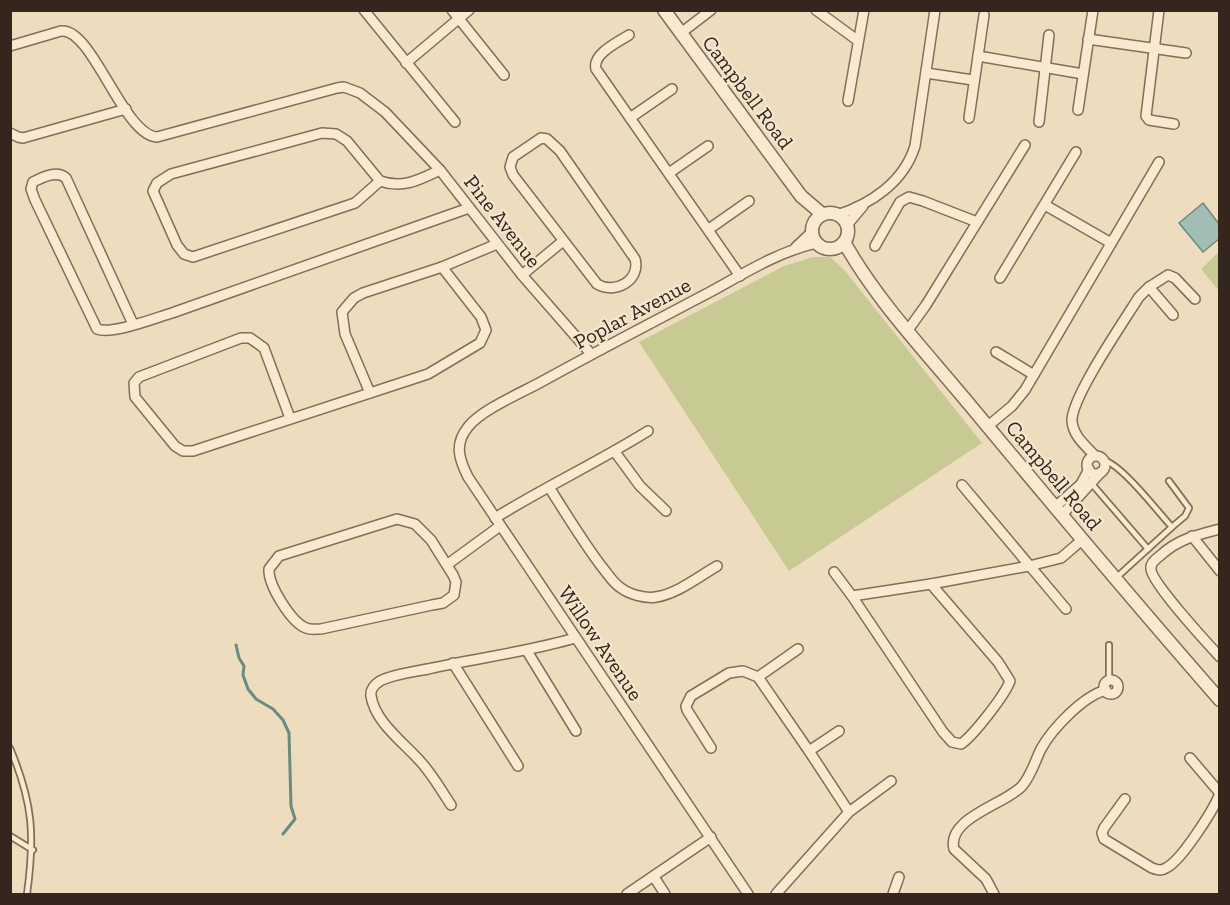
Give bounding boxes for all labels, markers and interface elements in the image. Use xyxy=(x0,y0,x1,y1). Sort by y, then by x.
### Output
street label: Campbell Road xyxy=(697,30,799,154)
street label: Pine Avenue xyxy=(459,170,547,272)
street label: Poplar Avenue xyxy=(569,272,695,354)
street label: Campbell Road xyxy=(1001,415,1107,535)
street label: Willow Avenue xyxy=(553,581,649,705)

